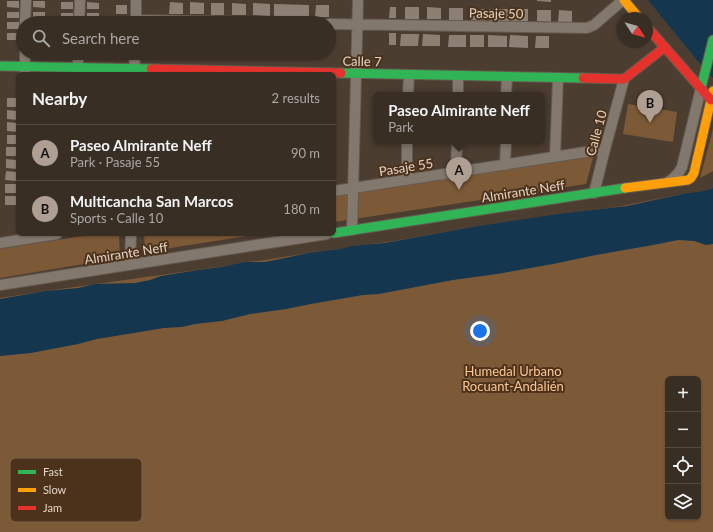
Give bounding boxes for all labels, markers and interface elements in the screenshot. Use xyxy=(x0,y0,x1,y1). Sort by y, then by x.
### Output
street label: Pasaje 50 xyxy=(469,5,524,21)
north arrow xyxy=(617,12,653,48)
search box xyxy=(16,16,336,60)
icon: search xyxy=(30,27,52,49)
text: Search here xyxy=(62,29,139,47)
street label: Calle 7 xyxy=(342,53,382,69)
text: Nearby xyxy=(32,88,87,109)
text: 2 results xyxy=(272,90,320,106)
pin: B xyxy=(637,90,663,123)
popup xyxy=(373,92,545,144)
text: Paseo Almirante Neff xyxy=(388,101,530,119)
street label: Calle 10 xyxy=(582,108,610,158)
text: Park xyxy=(388,119,414,135)
text: Paseo Almirante Neff xyxy=(70,136,212,154)
text: A xyxy=(40,145,50,161)
text: 90 m xyxy=(291,145,320,161)
text: Park · Pasaje 55 xyxy=(70,154,160,170)
street label: Pasaje 55 xyxy=(378,155,434,179)
pin: A xyxy=(446,157,472,190)
street label: Almirante Neff xyxy=(480,176,566,205)
text: Multicancha San Marcos xyxy=(70,192,233,210)
text: B xyxy=(41,201,49,217)
text: 180 m xyxy=(283,201,320,217)
text: Sports · Calle 10 xyxy=(70,210,163,226)
street label: Almirante Neff xyxy=(83,238,169,267)
your location xyxy=(470,321,490,341)
park label: Humedal Urbano Rocuant-Andalién xyxy=(462,363,564,394)
map controls xyxy=(665,376,701,520)
button: + xyxy=(665,376,701,412)
button: − xyxy=(665,412,701,448)
button: locate xyxy=(665,448,701,484)
legend xyxy=(10,458,142,522)
text: Fast xyxy=(43,465,63,478)
text: Slow xyxy=(43,483,67,496)
button: layers xyxy=(665,484,701,520)
text: Jam xyxy=(43,501,62,514)

